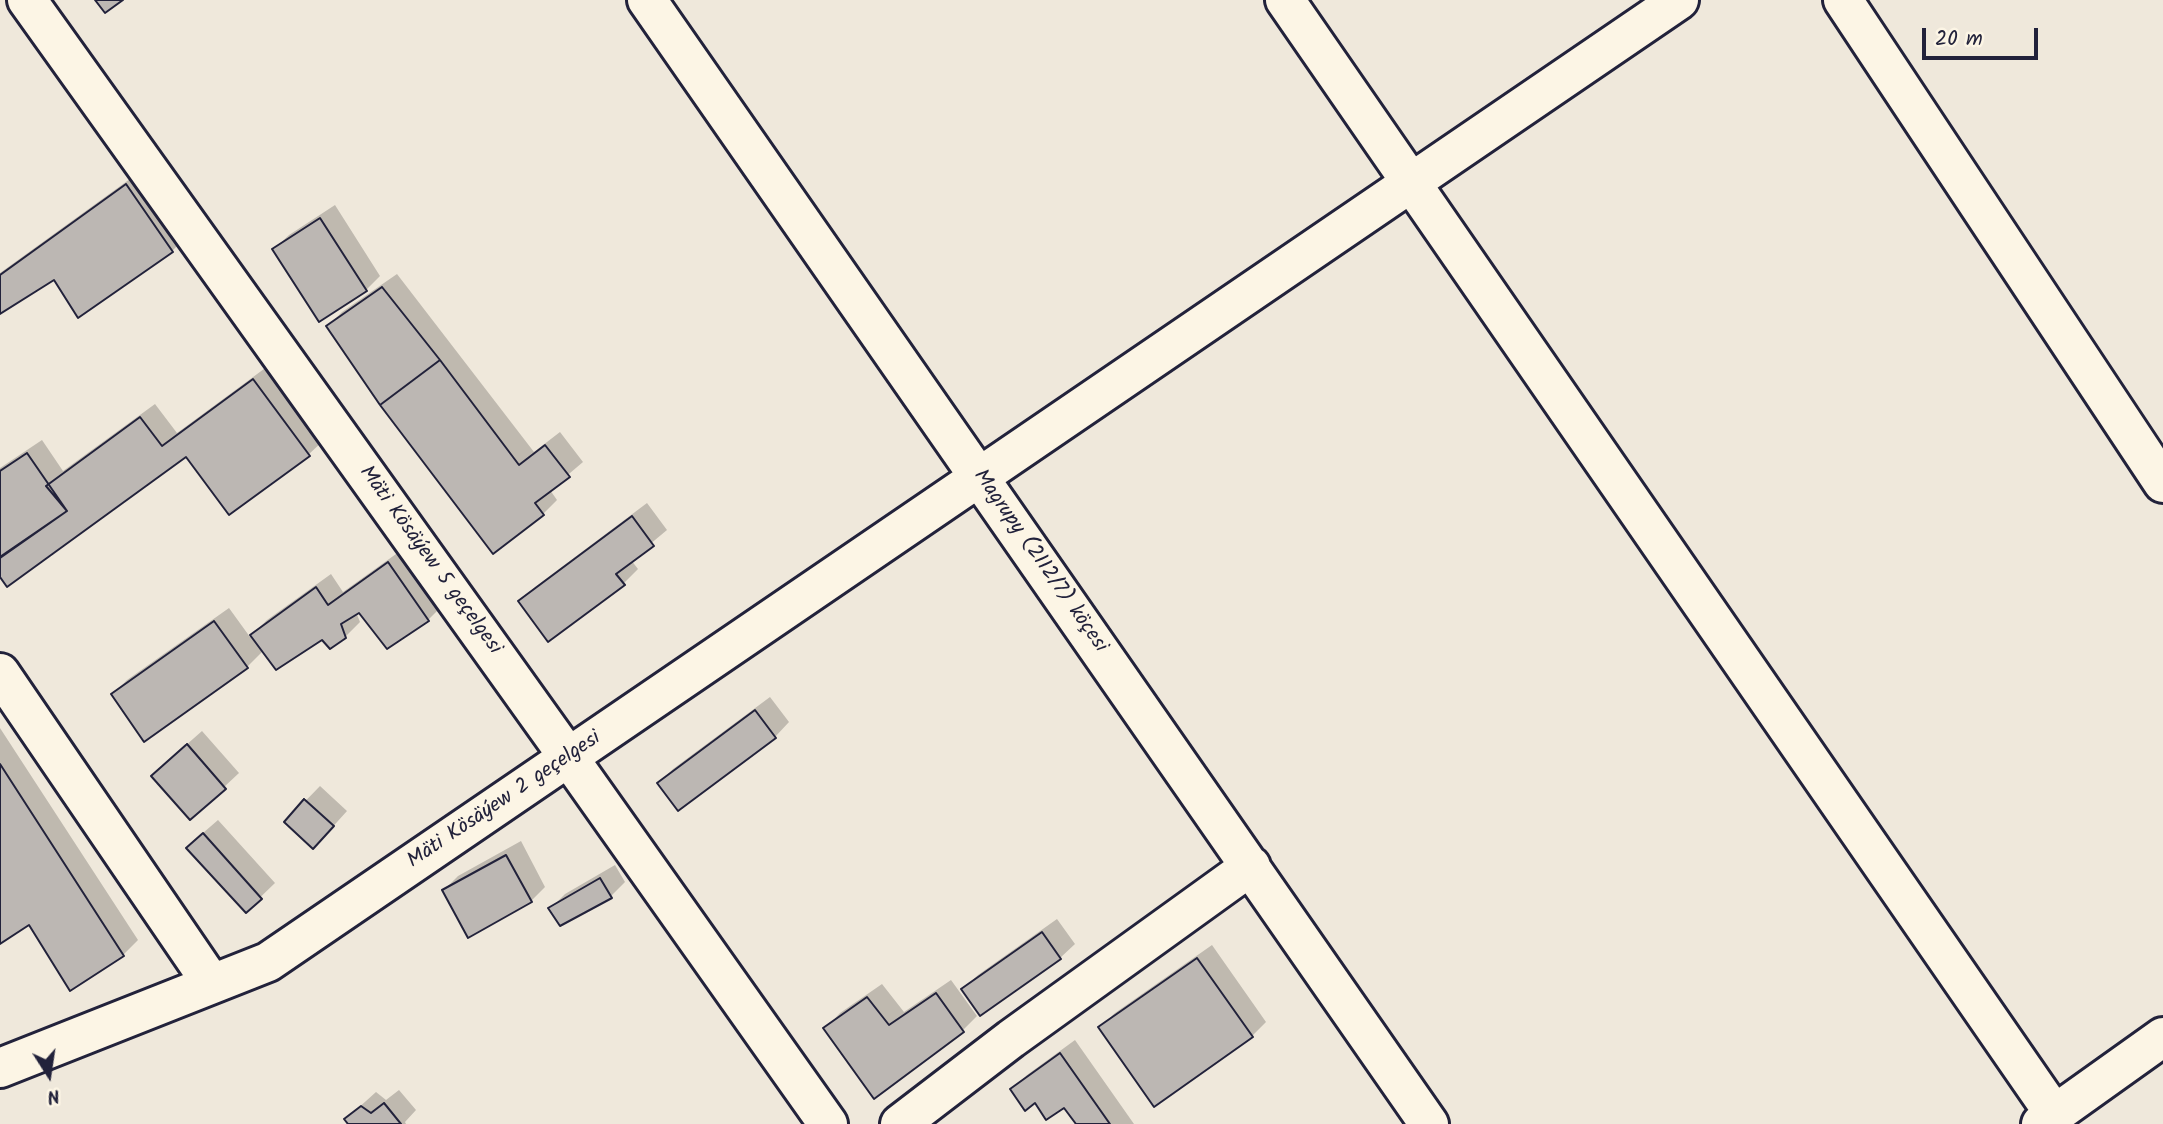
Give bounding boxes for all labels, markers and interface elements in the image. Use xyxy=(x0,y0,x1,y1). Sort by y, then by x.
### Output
scale bar xyxy=(1925,14,2040,58)
text: 20 m xyxy=(1935,23,1983,56)
street label: Mäti Kösäýew 5 geçelgesi xyxy=(352,462,506,660)
street label: Magrupy (2112/7) köçesi xyxy=(966,466,1112,658)
street label: Mäti Kösäýew 2 geçelgesi xyxy=(403,727,607,875)
north arrow xyxy=(14,1040,84,1110)
text: N xyxy=(44,1080,62,1111)

